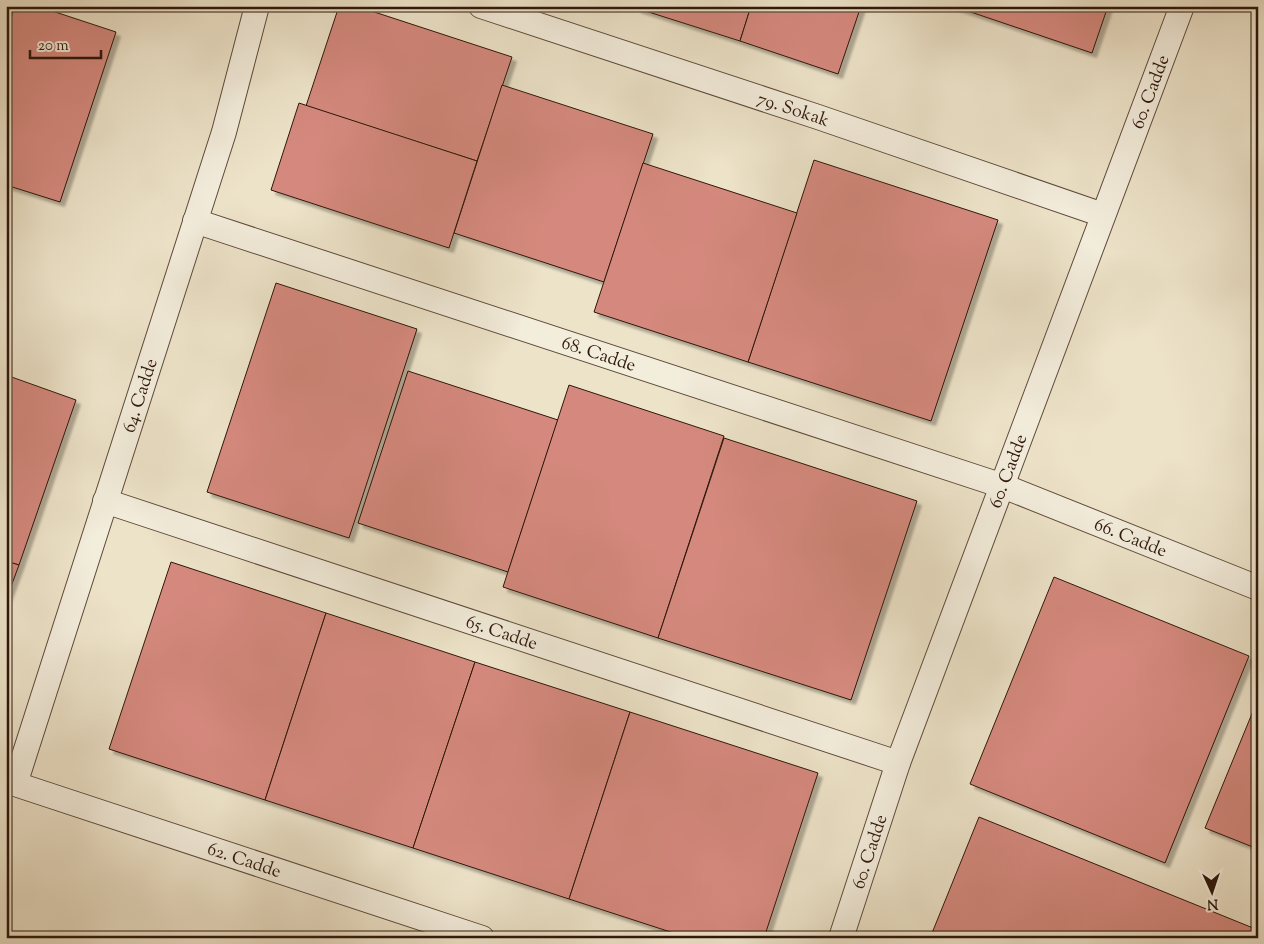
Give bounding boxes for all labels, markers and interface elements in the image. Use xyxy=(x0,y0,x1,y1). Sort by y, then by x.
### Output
scale bar xyxy=(30,28,101,60)
text: 20 m xyxy=(38,36,69,57)
street label: 60. Cadde xyxy=(1126,52,1177,133)
street label: 79. Sokak xyxy=(754,87,832,135)
street label: 68. Cadde xyxy=(558,331,639,380)
street label: 64. Cadde xyxy=(117,356,166,437)
street label: 60. Cadde xyxy=(984,431,1035,512)
street label: 66. Cadde xyxy=(1090,513,1170,565)
street label: 65. Cadde xyxy=(462,610,541,658)
street label: 60. Cadde xyxy=(847,811,895,893)
street label: 62. Cadde xyxy=(203,837,284,886)
north arrow xyxy=(1186,866,1236,916)
text: N xyxy=(1206,893,1219,913)

